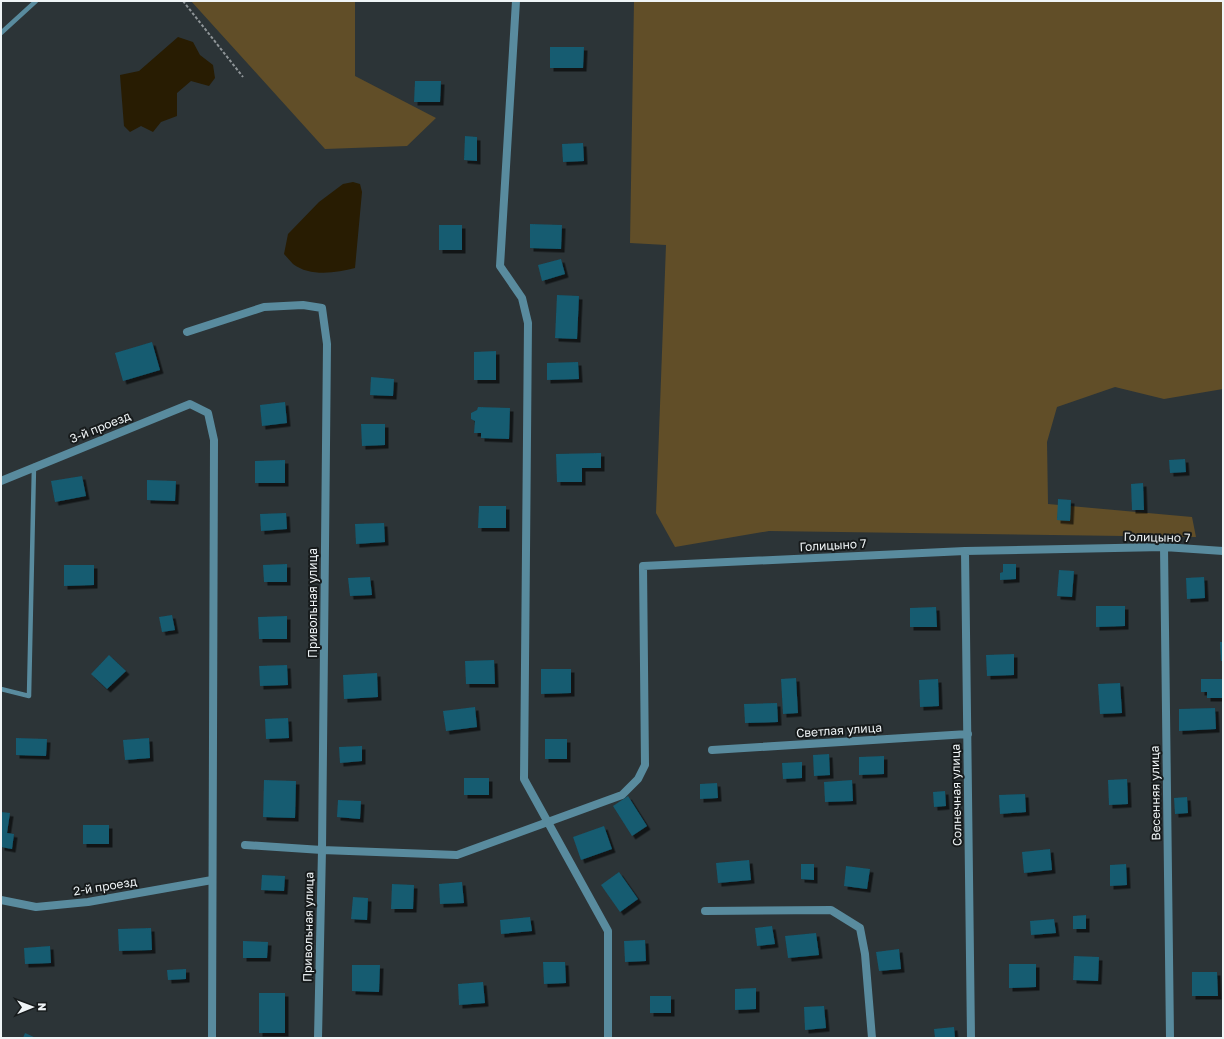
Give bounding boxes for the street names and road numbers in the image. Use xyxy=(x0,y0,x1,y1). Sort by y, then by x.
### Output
street label: 3-й проезд xyxy=(67,408,133,446)
street label: Голицыно 7 xyxy=(1123,529,1191,545)
street label: Голицыно 7 xyxy=(799,536,867,554)
street label: Привольная улица xyxy=(305,548,320,658)
street label: Светлая улица xyxy=(796,720,882,740)
street label: Солнечная улица xyxy=(948,744,964,846)
street label: Весенняя улица xyxy=(1147,745,1163,841)
street label: Привольная улица xyxy=(300,872,316,982)
street label: 2-й проезд xyxy=(72,874,138,898)

